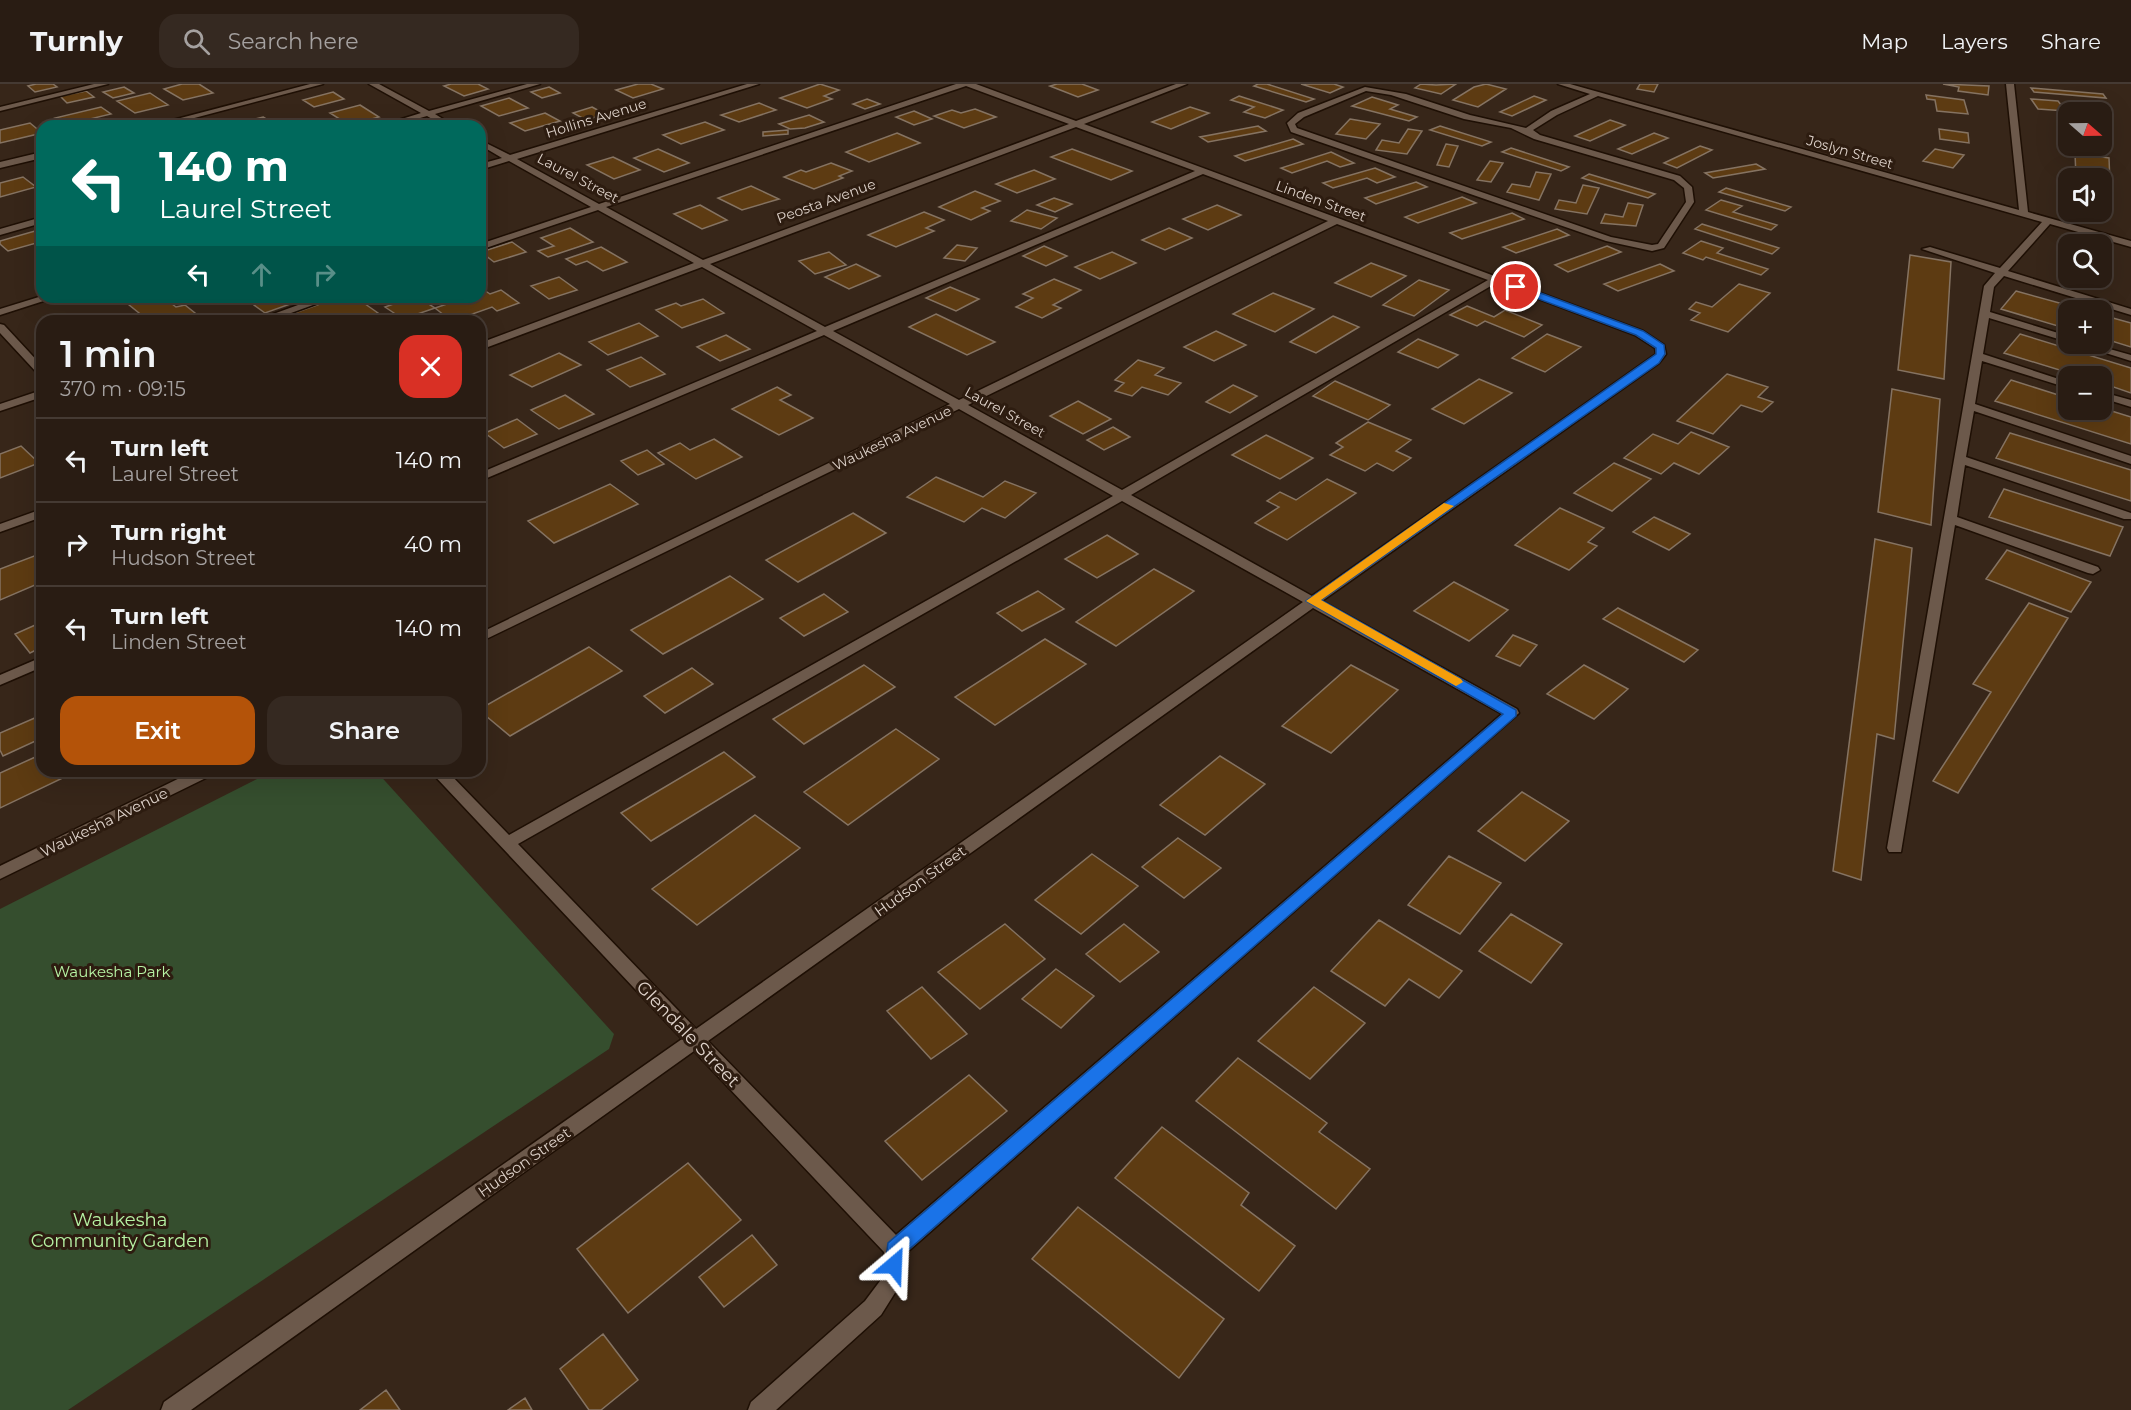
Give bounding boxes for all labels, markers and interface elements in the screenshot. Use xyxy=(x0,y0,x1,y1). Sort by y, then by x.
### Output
search box xyxy=(159,14,579,68)
text: Turnly xyxy=(30,24,123,58)
icon: search xyxy=(180,25,213,58)
text: Search here xyxy=(228,28,359,55)
text: Map xyxy=(1861,29,1908,54)
text: Layers xyxy=(1941,29,2008,54)
text: Share xyxy=(2041,29,2101,54)
street label: Hollins Avenue xyxy=(544,94,648,142)
north arrow xyxy=(2058,102,2112,156)
map controls xyxy=(2058,102,2112,420)
street label: Joslyn Street xyxy=(1804,131,1896,173)
text: 140 m xyxy=(159,140,289,192)
icon: left xyxy=(60,144,138,222)
street label: Laurel Street xyxy=(534,149,622,207)
button: sound xyxy=(2058,168,2112,222)
street label: Peosta Avenue xyxy=(774,175,878,227)
street label: Linden Street xyxy=(1273,176,1369,226)
text: Laurel Street xyxy=(159,192,332,225)
button: search xyxy=(2058,234,2112,288)
icon: left xyxy=(182,258,215,291)
icon: ahead xyxy=(245,258,278,291)
icon: right xyxy=(308,258,341,291)
pin xyxy=(1490,261,1541,312)
icon: arrive xyxy=(1499,270,1532,303)
button: + xyxy=(2058,300,2112,354)
text: 1 min xyxy=(60,332,157,376)
button: close xyxy=(399,335,462,398)
button: − xyxy=(2058,366,2112,420)
text: 370 m · 09:15 xyxy=(60,377,186,401)
street label: Laurel Street xyxy=(961,382,1049,442)
street label: Waukesha Avenue xyxy=(830,401,954,475)
text: Turn left xyxy=(111,435,209,462)
icon: left xyxy=(60,444,93,477)
text: 140 m xyxy=(396,447,462,474)
text: Laurel Street xyxy=(111,462,239,486)
text: Turn right xyxy=(111,519,226,546)
icon: right xyxy=(60,528,93,561)
text: 40 m xyxy=(404,531,462,558)
text: Hudson Street xyxy=(111,546,256,570)
text: Turn left xyxy=(111,603,209,630)
icon: left xyxy=(60,612,93,645)
text: 140 m xyxy=(396,615,462,642)
text: Linden Street xyxy=(111,630,247,654)
button: Exit xyxy=(60,696,255,765)
button: Share xyxy=(267,696,462,765)
street label: Waukesha Avenue xyxy=(37,783,171,861)
street label: Hudson Street xyxy=(870,841,970,921)
park label: Waukesha Park xyxy=(54,962,171,981)
street label: Glendale Street xyxy=(632,976,744,1092)
street label: Hudson Street xyxy=(474,1123,574,1201)
park label: Waukesha Community Garden xyxy=(31,1209,209,1252)
position arrow xyxy=(862,1233,926,1297)

